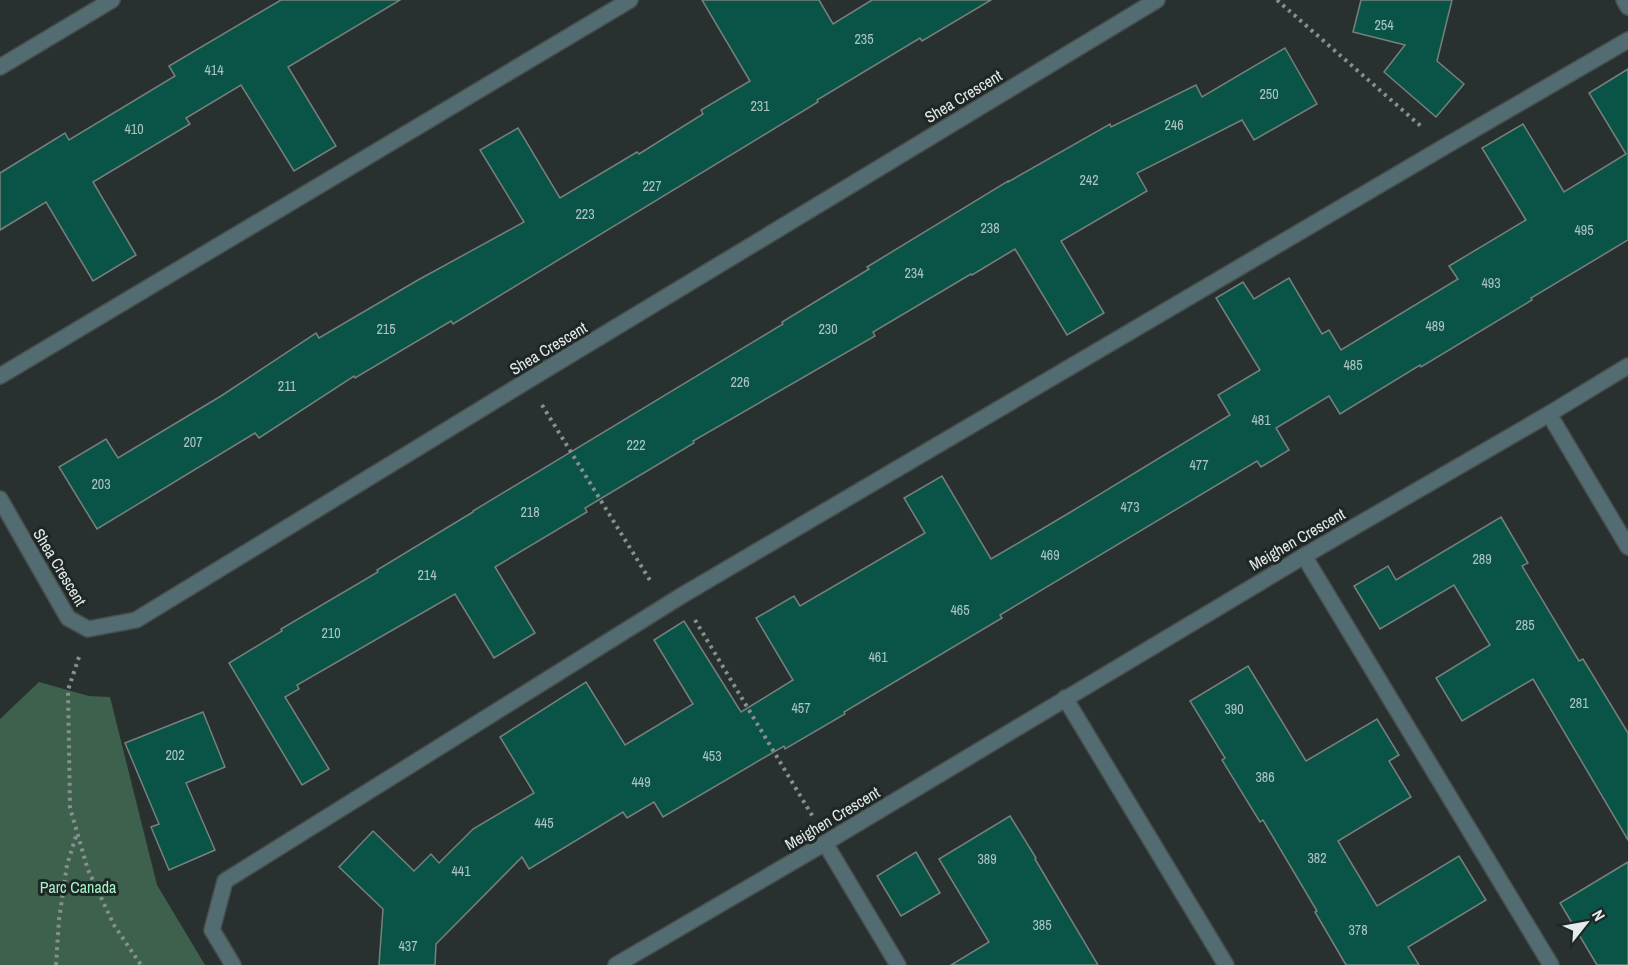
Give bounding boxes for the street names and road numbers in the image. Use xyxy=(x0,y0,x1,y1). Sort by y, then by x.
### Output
street label: Shea Crescent xyxy=(920,64,1006,128)
street label: Shea Crescent xyxy=(505,316,591,380)
street label: Meighen Crescent xyxy=(1245,502,1349,575)
street label: Shea Crescent xyxy=(28,524,92,610)
street label: Meighen Crescent xyxy=(780,781,884,855)

